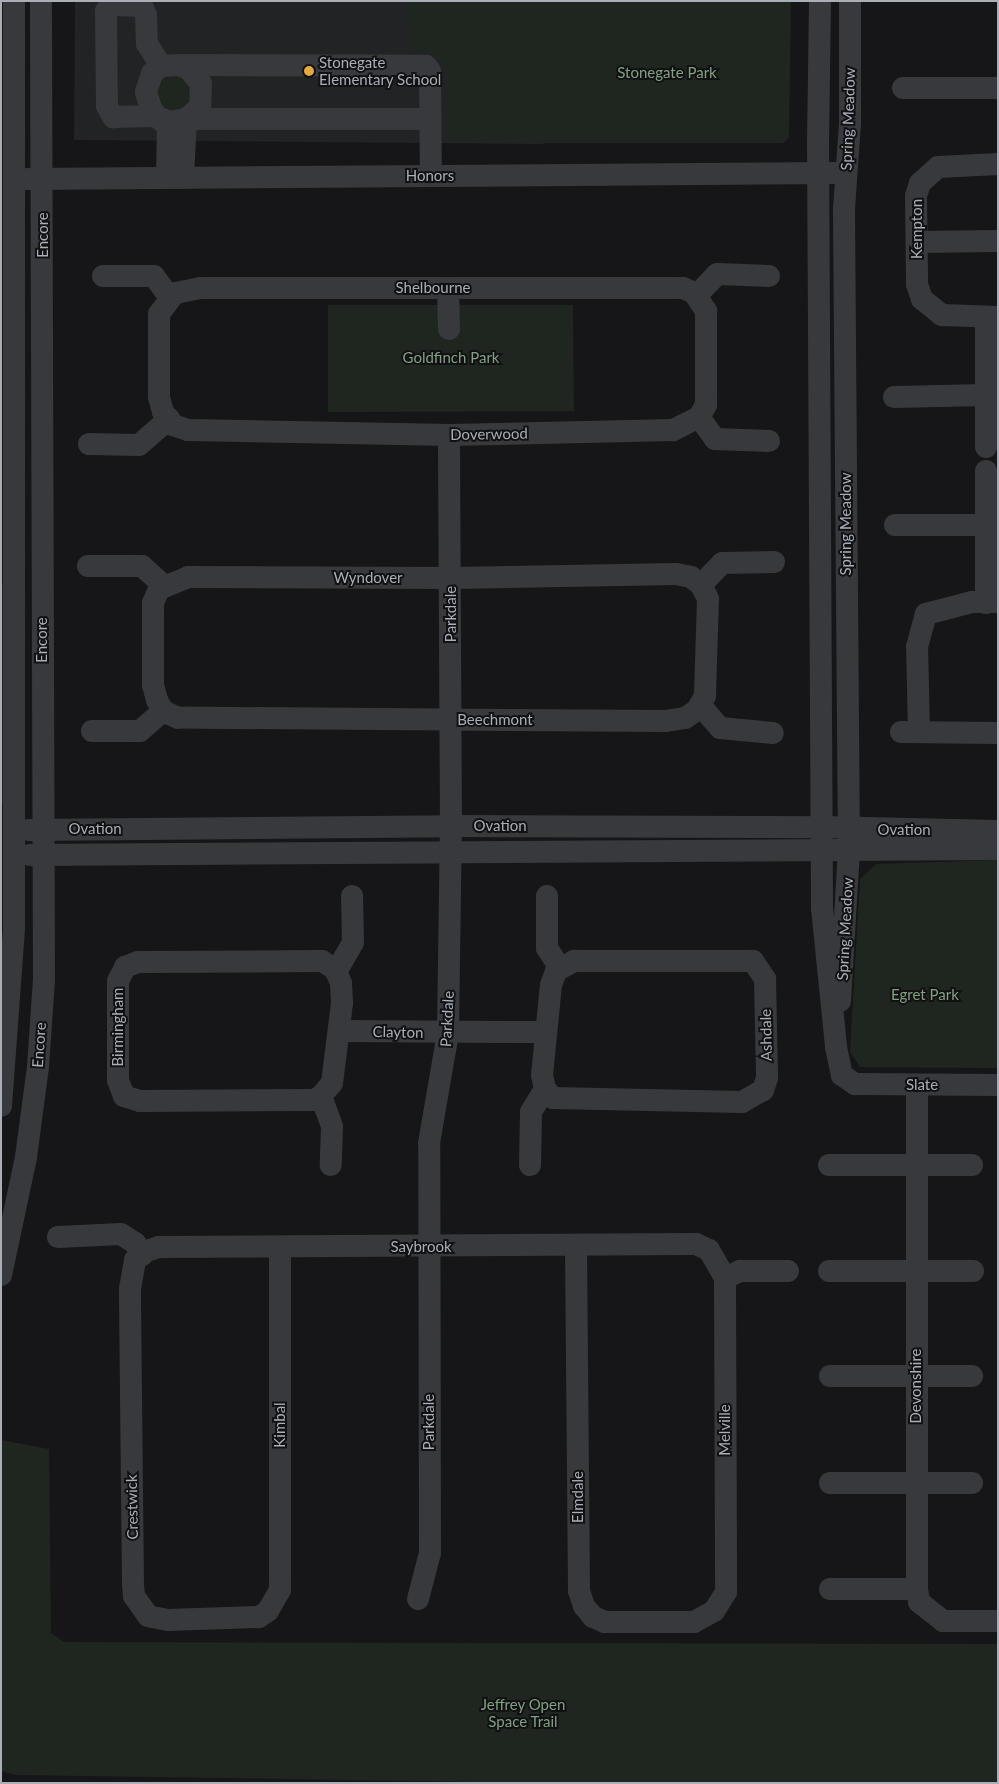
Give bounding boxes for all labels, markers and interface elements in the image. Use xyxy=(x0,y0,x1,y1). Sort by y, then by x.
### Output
place label: Stonegate Elementary School xyxy=(319,53,442,88)
park label: Stonegate Park xyxy=(617,64,717,82)
marker: Stonegate Elementary School xyxy=(303,65,315,77)
street label: Spring Meadow xyxy=(837,67,859,171)
street label: Honors xyxy=(406,167,454,185)
street label: Kempton xyxy=(908,199,926,259)
street label: Encore xyxy=(34,212,52,258)
street label: Shelbourne xyxy=(396,279,470,297)
park label: Goldfinch Park xyxy=(403,349,499,367)
street label: Doverwood xyxy=(450,424,528,444)
street label: Spring Meadow xyxy=(837,472,855,576)
street label: Wyndover xyxy=(333,569,403,587)
street label: Parkdale xyxy=(442,586,460,642)
street label: Encore xyxy=(33,617,51,663)
street label: Beechmont xyxy=(457,711,533,729)
street label: Ovation xyxy=(473,817,527,835)
street label: Ovation xyxy=(68,820,122,838)
street label: Ovation xyxy=(877,821,931,839)
street label: Spring Meadow xyxy=(833,877,857,981)
park label: Egret Park xyxy=(891,986,959,1004)
street label: Birmingham xyxy=(109,988,127,1066)
street label: Parkdale xyxy=(437,990,457,1048)
street label: Ashdale xyxy=(757,1009,775,1061)
street label: Encore xyxy=(28,1022,50,1068)
street label: Clayton xyxy=(372,1023,424,1041)
street label: Slate xyxy=(906,1076,938,1094)
street label: Saybrook xyxy=(390,1238,452,1256)
street label: Devonshire xyxy=(907,1349,925,1423)
street label: Parkdale xyxy=(420,1394,438,1450)
street label: Kimbal xyxy=(271,1402,289,1448)
street label: Melville xyxy=(716,1404,734,1456)
street label: Elmdale xyxy=(569,1471,587,1523)
street label: Crestwick xyxy=(122,1474,142,1540)
park label: Jeffrey Open Space Trail xyxy=(481,1695,565,1730)

